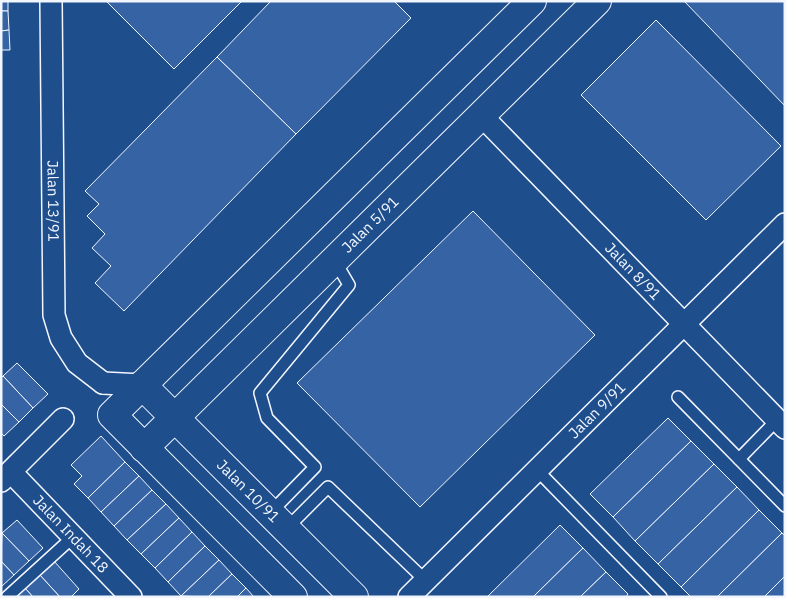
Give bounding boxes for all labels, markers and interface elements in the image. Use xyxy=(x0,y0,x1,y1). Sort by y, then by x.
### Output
street label: Jalan 13/91 xyxy=(44,160,63,242)
street label: Jalan 5/91 xyxy=(337,192,403,257)
street label: Jalan 8/91 xyxy=(601,238,665,304)
street label: Jalan 9/91 xyxy=(564,378,629,442)
street label: Jalan 10/91 xyxy=(213,455,284,526)
street label: Jalan Indah 18 xyxy=(29,491,113,577)

